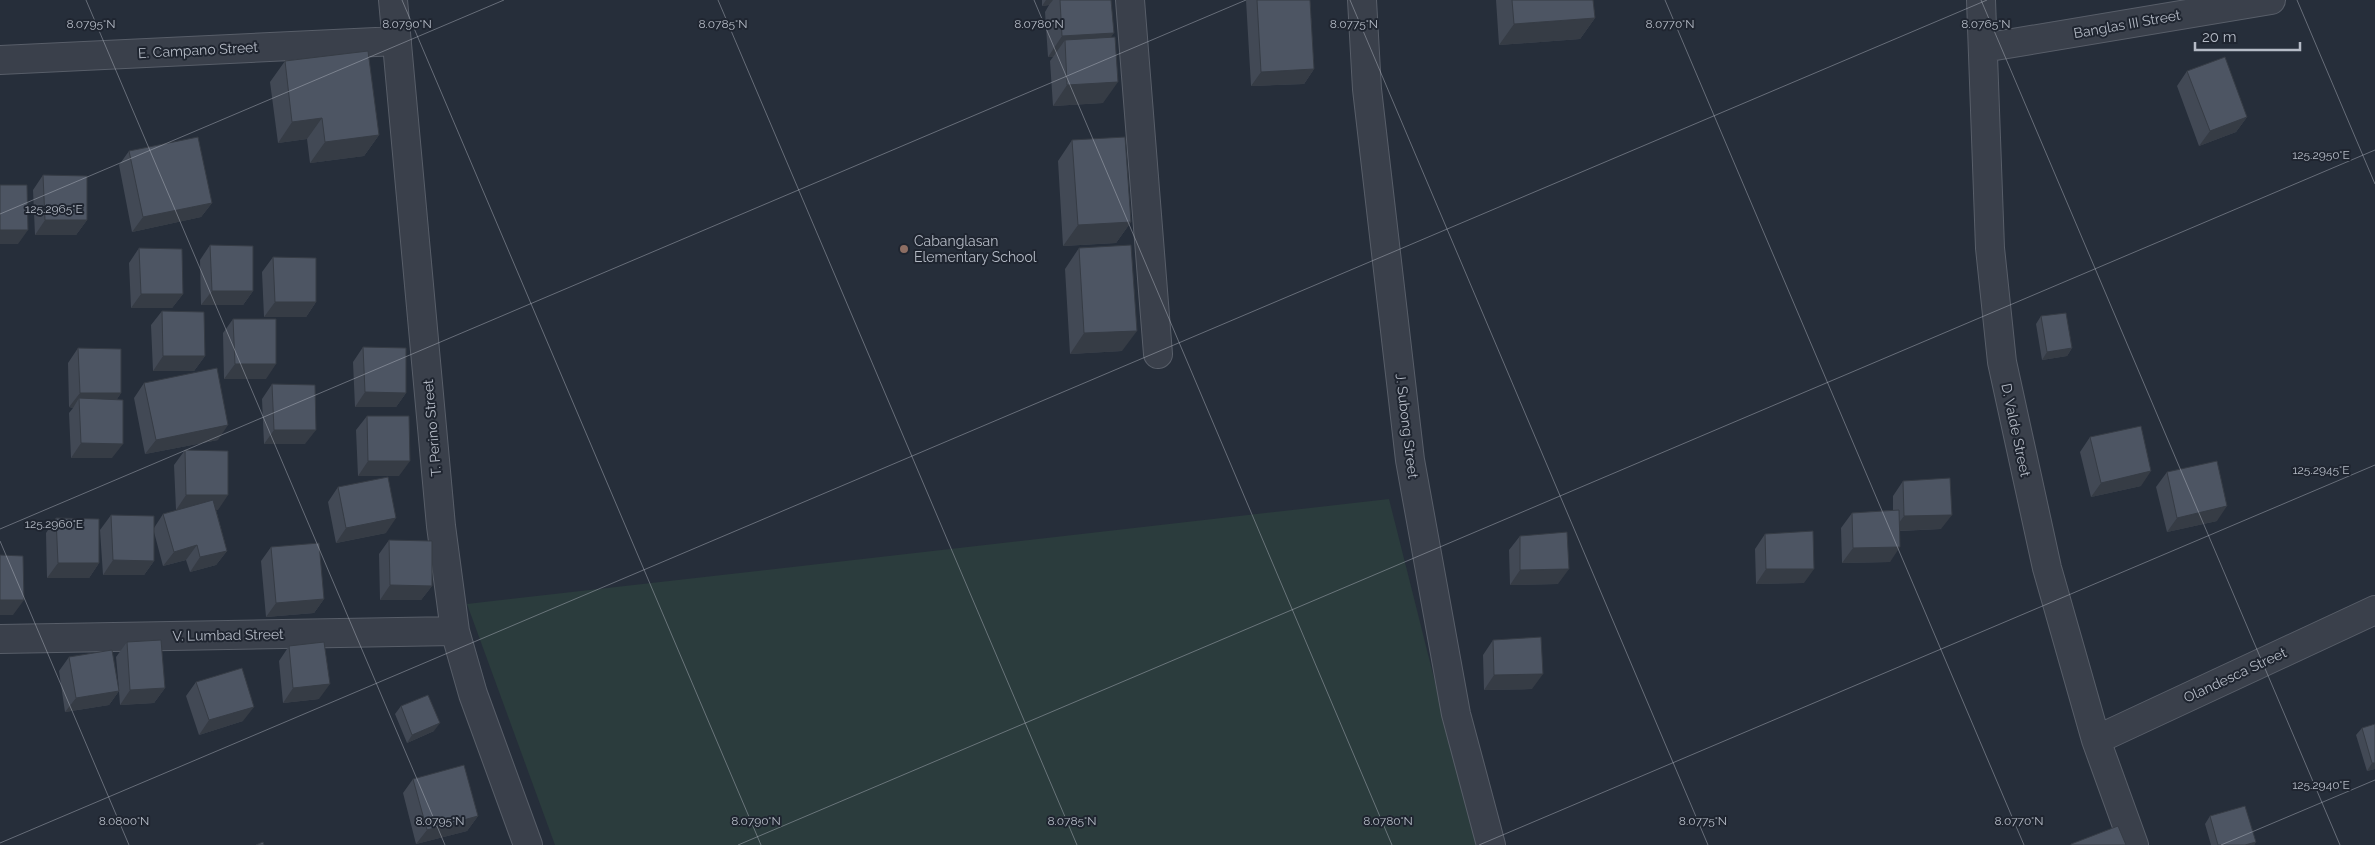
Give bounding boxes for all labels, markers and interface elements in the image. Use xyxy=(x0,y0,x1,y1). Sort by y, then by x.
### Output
street label: Banglas III Street xyxy=(2072,7,2182,41)
text: 8.0795°N xyxy=(66,17,116,31)
text: 8.0790°N xyxy=(382,17,432,31)
text: 8.0785°N xyxy=(698,17,748,31)
text: 8.0780°N xyxy=(1014,17,1064,31)
text: 8.0775°N xyxy=(1330,17,1378,31)
text: 8.0770°N xyxy=(1646,17,1695,31)
text: 8.0765°N xyxy=(1961,17,2011,31)
scale bar xyxy=(2195,20,2300,52)
text: 20 m xyxy=(2202,28,2237,46)
street label: E. Campano Street xyxy=(138,39,259,61)
text: 125.2950°E xyxy=(2292,148,2350,162)
text: 125.2965°E xyxy=(25,202,83,216)
place label: Cabanglasan Elementary School xyxy=(914,233,1037,265)
marker: Cabanglasan Elementary School xyxy=(898,243,910,255)
street label: J. Subong Street xyxy=(1393,373,1421,480)
street label: T. Perino Street xyxy=(420,378,444,477)
street label: D. Valde Street xyxy=(1998,382,2034,478)
text: 125.2945°E xyxy=(2292,463,2350,477)
text: 125.2960°E xyxy=(25,517,83,531)
street label: V. Lumbad Street xyxy=(172,626,284,644)
street label: Olandesca Street xyxy=(2181,644,2289,706)
text: 125.2940°E xyxy=(2292,778,2350,792)
text: 8.0800°N xyxy=(99,814,149,828)
text: 8.0795°N xyxy=(415,814,465,828)
text: 8.0790°N xyxy=(731,814,781,828)
text: 8.0785°N xyxy=(1047,814,1097,828)
text: 8.0780°N xyxy=(1363,814,1413,828)
text: 8.0775°N xyxy=(1679,814,1727,828)
text: 8.0770°N xyxy=(1995,814,2044,828)

